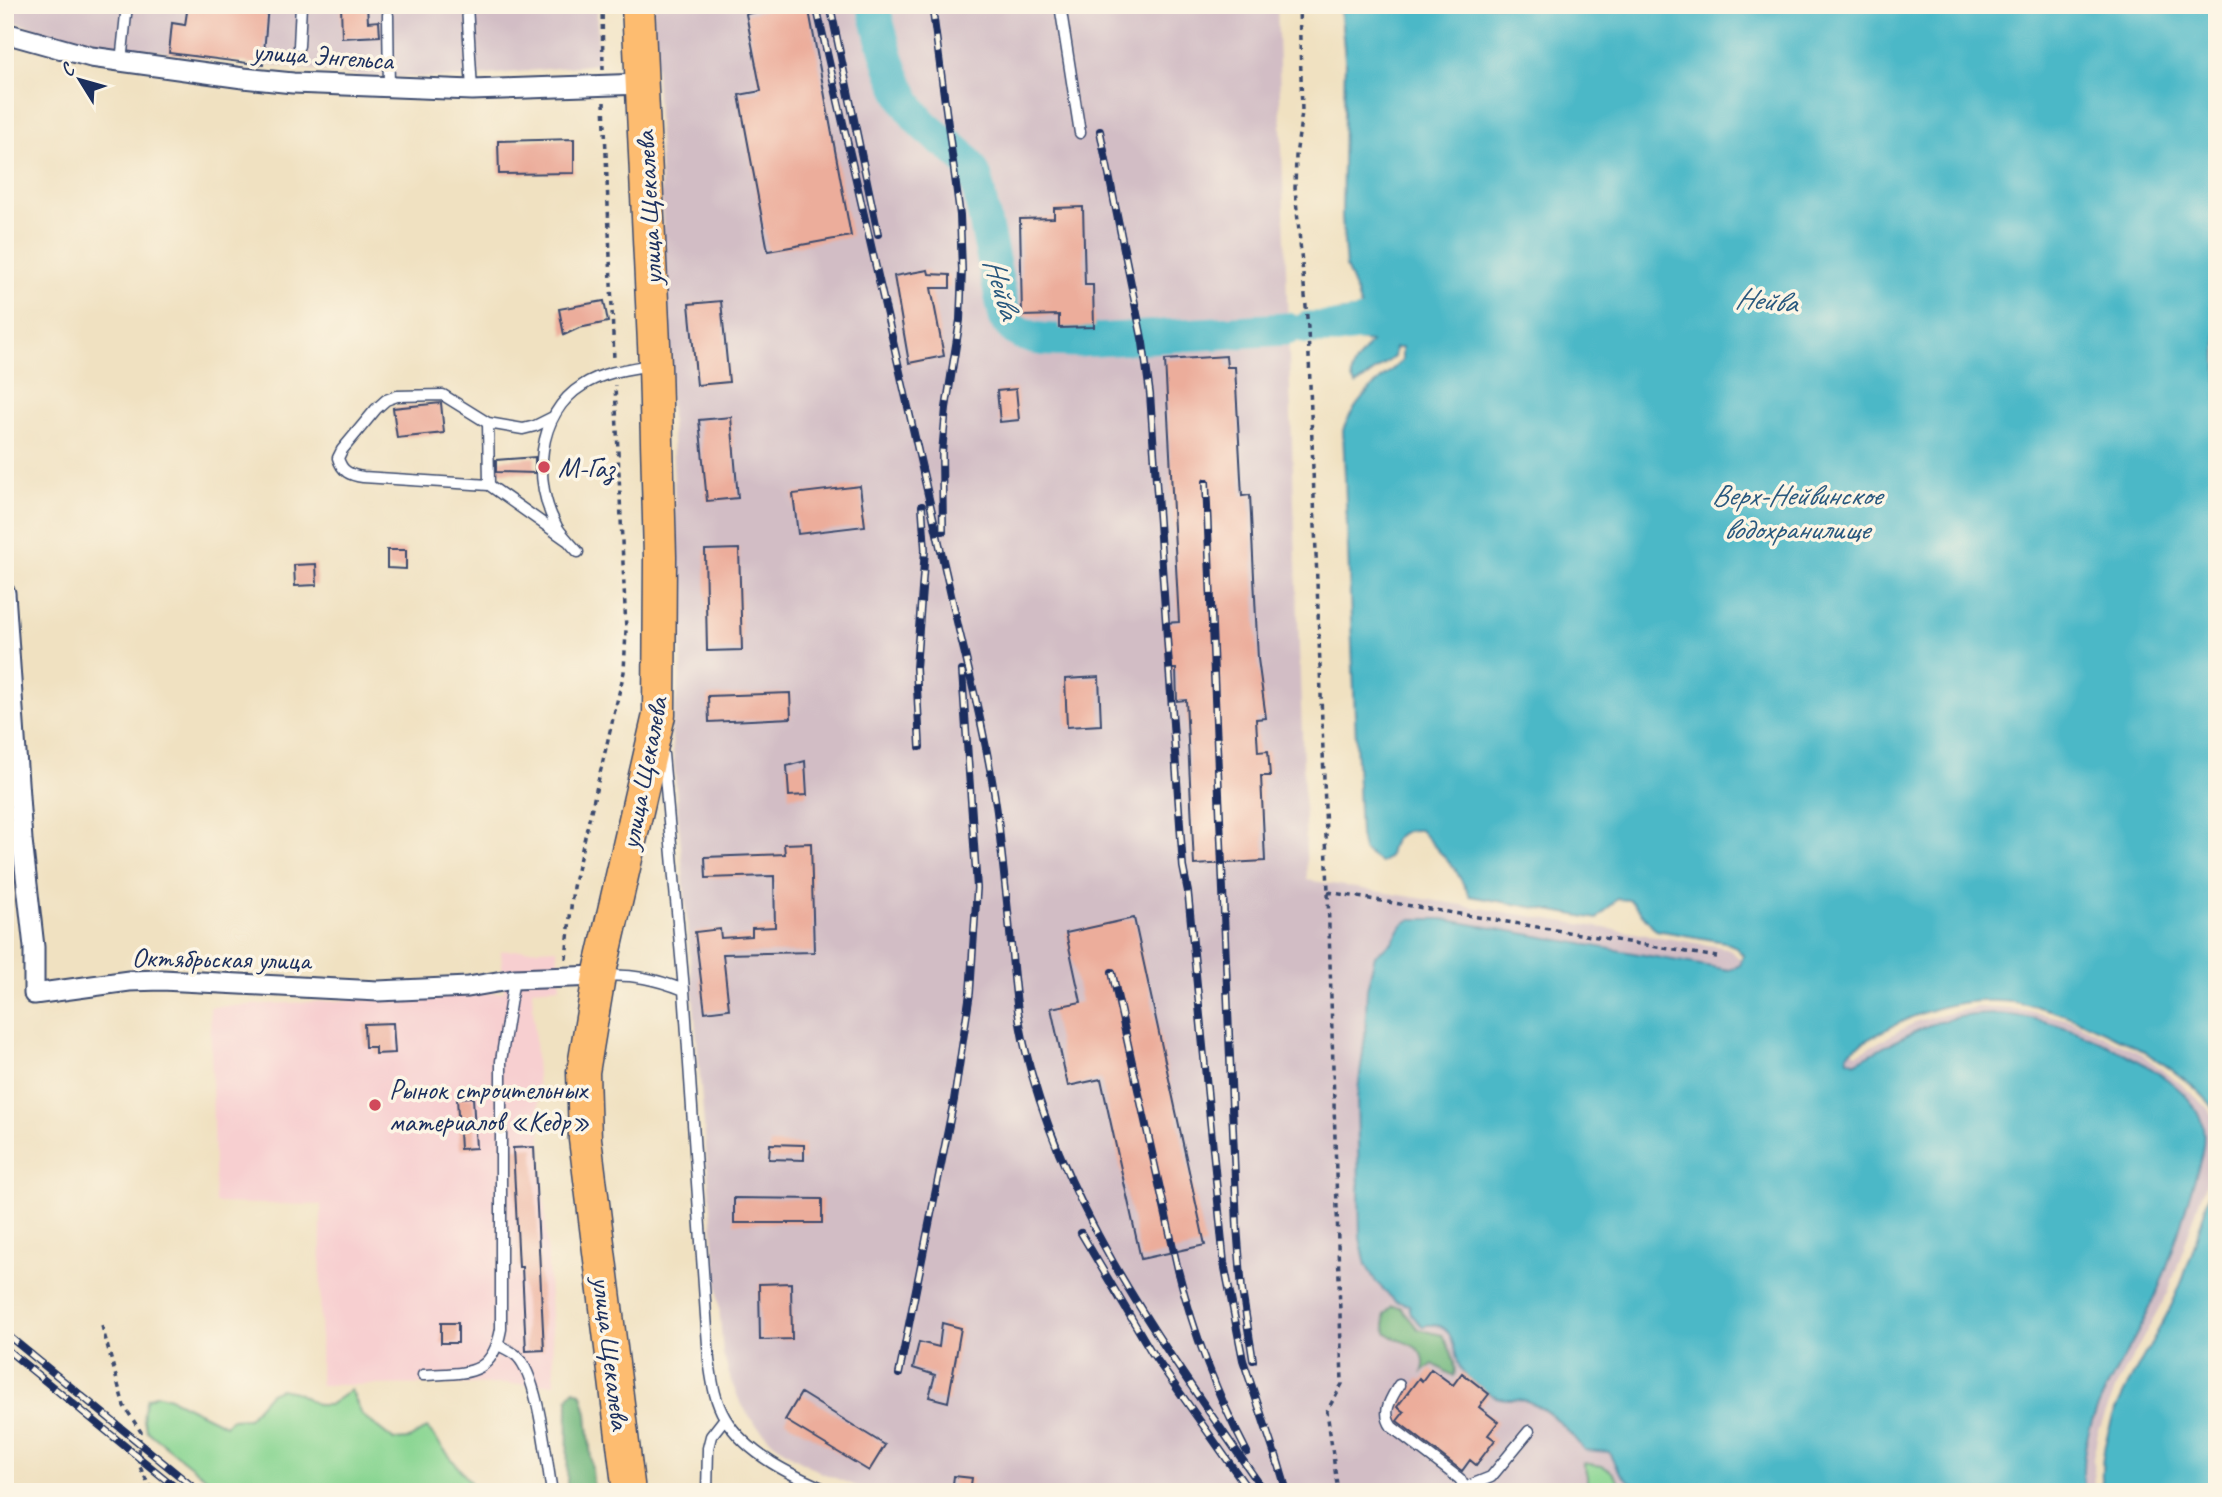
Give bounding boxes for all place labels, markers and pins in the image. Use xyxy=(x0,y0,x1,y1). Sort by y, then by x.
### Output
place label: М-Газ xyxy=(558,450,616,486)
marker: М-Газ xyxy=(536,459,552,475)
place label: Рынок строительных материалов «Кедр» xyxy=(389,1072,590,1139)
marker: Рынок строительных материалов «Кедр» xyxy=(367,1097,383,1113)

